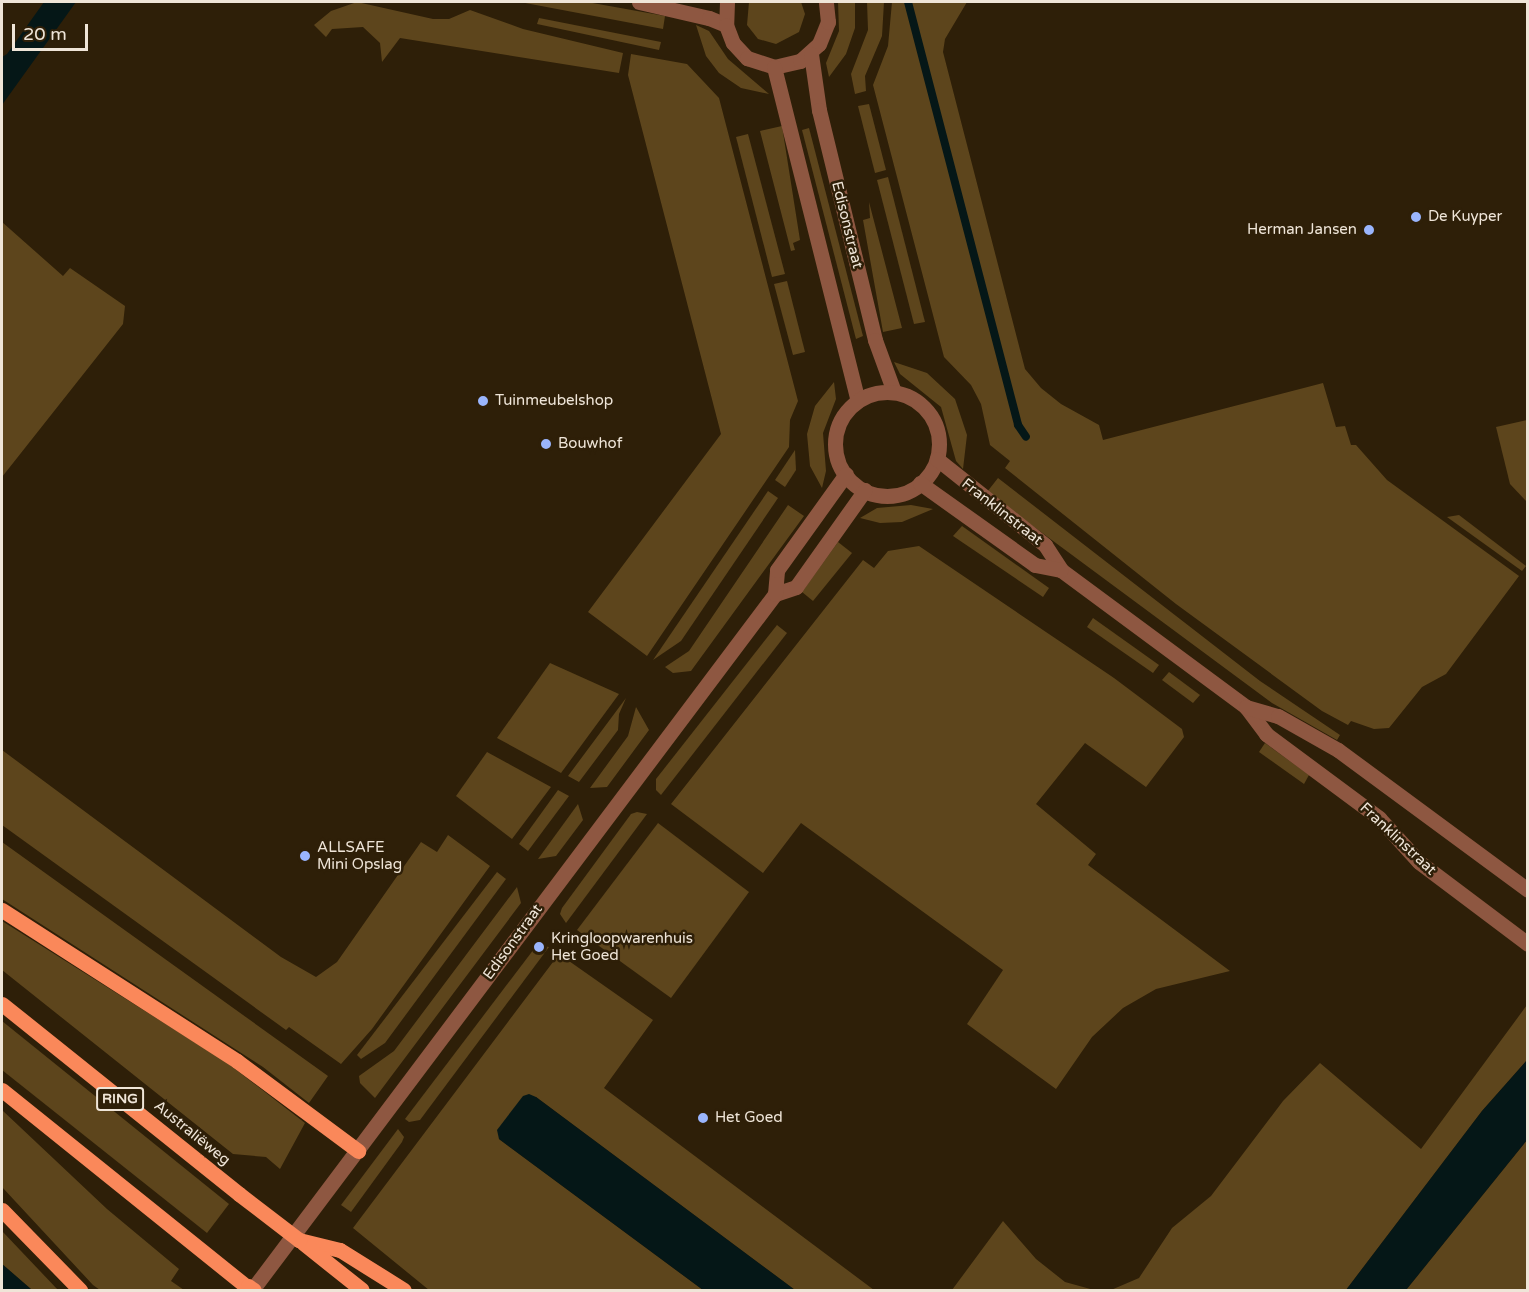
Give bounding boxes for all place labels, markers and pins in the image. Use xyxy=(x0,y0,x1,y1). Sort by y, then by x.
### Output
place label: De Kuyper xyxy=(1428,208,1502,226)
marker: De Kuyper xyxy=(1409,210,1423,224)
place label: Herman Jansen xyxy=(1247,221,1357,239)
marker: Herman Jansen xyxy=(1362,223,1376,237)
place label: Tuinmeubelshop xyxy=(495,392,613,410)
marker: Tuinmeubelshop xyxy=(476,394,490,408)
place label: Bouwhof xyxy=(558,435,622,453)
marker: Bouwhof xyxy=(539,437,553,451)
place label: ALLSAFE Mini Opslag xyxy=(317,838,402,873)
marker: ALLSAFE Mini Opslag xyxy=(298,849,312,863)
place label: Kringloopwarenhuis Het Goed xyxy=(551,929,693,964)
marker: Kringloopwarenhuis Het Goed xyxy=(532,940,546,954)
place label: Het Goed xyxy=(715,1109,783,1127)
marker: Het Goed xyxy=(696,1111,710,1125)

